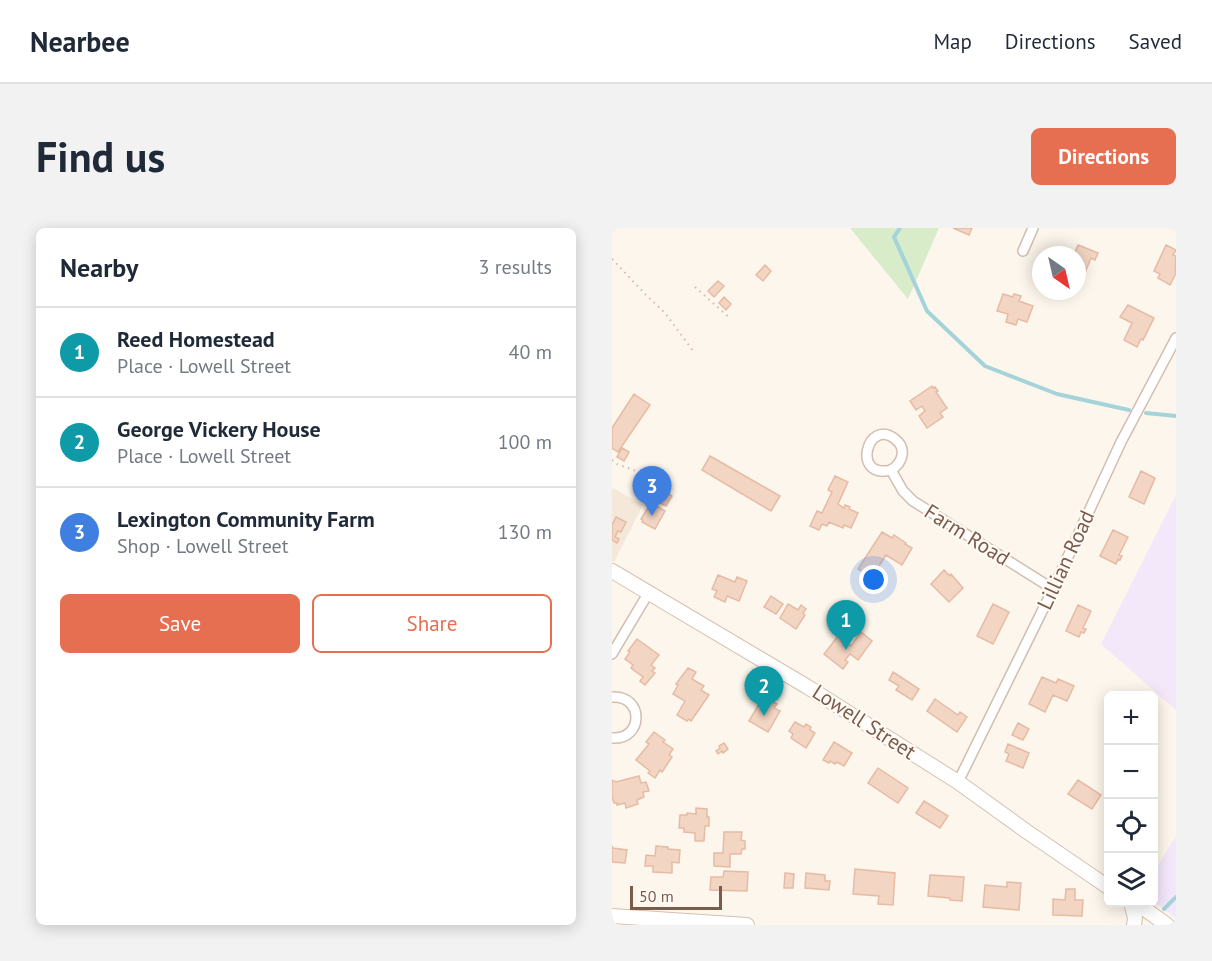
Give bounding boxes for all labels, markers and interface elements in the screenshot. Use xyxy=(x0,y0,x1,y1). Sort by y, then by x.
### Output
text: Nearbee xyxy=(30,23,130,60)
text: Map xyxy=(933,28,972,55)
text: Directions xyxy=(1005,28,1096,55)
text: Saved xyxy=(1129,28,1182,55)
button: Directions xyxy=(1031,128,1176,185)
text: Find us xyxy=(36,129,165,184)
north arrow xyxy=(1032,246,1086,300)
text: Nearby xyxy=(60,251,138,284)
text: 3 results xyxy=(479,254,552,280)
text: Reed Homestead xyxy=(117,325,275,353)
text: 1 xyxy=(74,339,85,365)
text: 40 m xyxy=(509,339,552,365)
text: Place · Lowell Street xyxy=(117,353,291,379)
text: George Vickery House xyxy=(117,415,321,443)
text: 2 xyxy=(74,429,85,455)
text: 100 m xyxy=(498,429,552,455)
text: Place · Lowell Street xyxy=(117,443,291,469)
pin: 3 xyxy=(632,466,672,516)
street label: Farm Road xyxy=(920,498,1015,571)
text: Lexington Community Farm xyxy=(117,505,375,533)
street label: Lillian Road xyxy=(1031,506,1100,614)
text: 3 xyxy=(74,519,85,545)
text: 130 m xyxy=(498,519,552,545)
text: Shop · Lowell Street xyxy=(117,533,289,559)
your location xyxy=(859,565,888,594)
button: Save xyxy=(60,594,300,653)
button: Share xyxy=(312,594,552,653)
pin: 1 xyxy=(826,600,866,650)
pin: 2 xyxy=(744,666,784,716)
street label: Lowell Street xyxy=(807,678,921,765)
map controls xyxy=(1104,691,1158,907)
button: + xyxy=(1104,691,1158,745)
button: − xyxy=(1104,745,1158,799)
button: locate xyxy=(1104,799,1158,853)
button: layers xyxy=(1104,853,1158,907)
scale bar xyxy=(630,883,722,910)
text: 50 m xyxy=(639,886,674,906)

